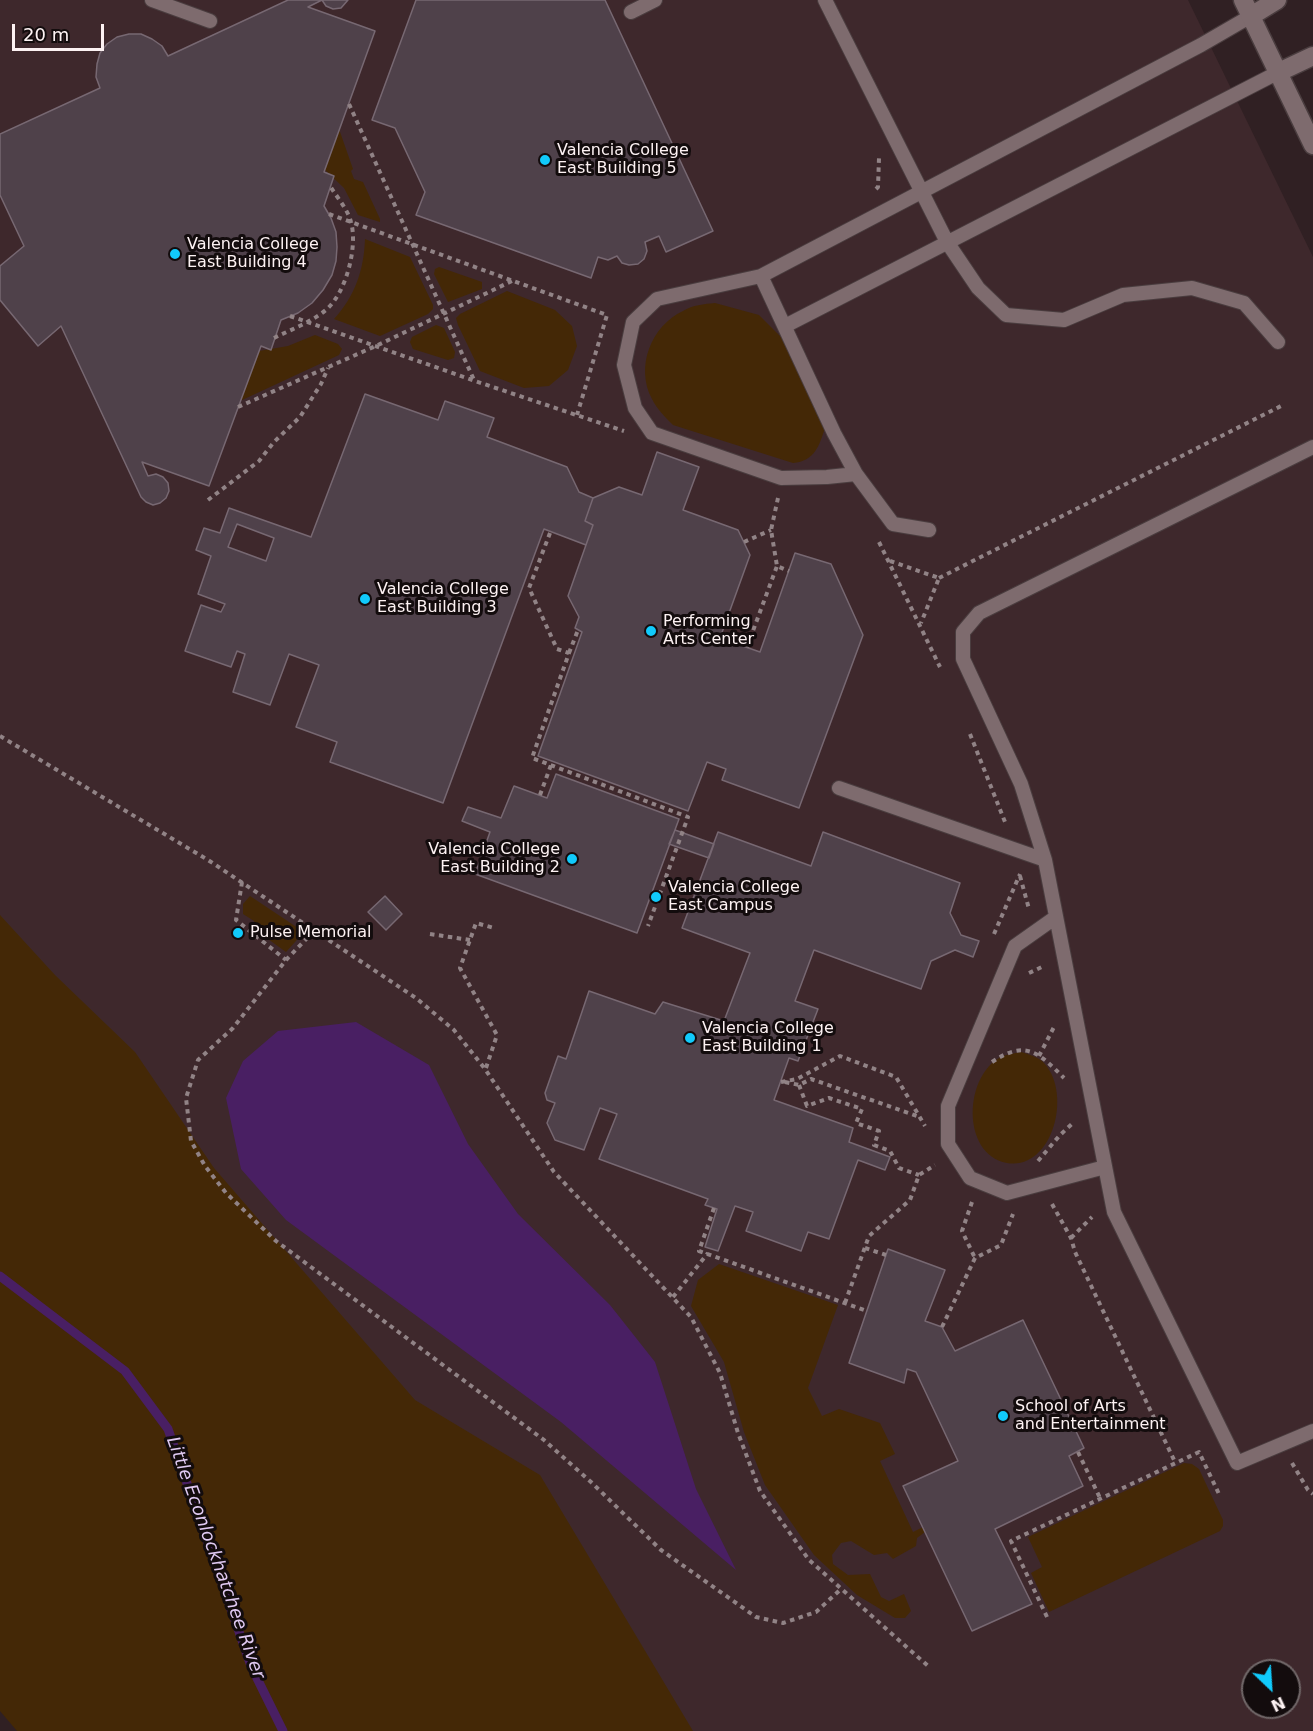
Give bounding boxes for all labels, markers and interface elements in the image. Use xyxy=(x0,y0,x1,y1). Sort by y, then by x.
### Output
scale bar xyxy=(15,12,106,50)
text: 20 m xyxy=(23,24,69,45)
place label: Valencia College East Building 5 xyxy=(557,141,689,179)
marker: Valencia College East Building 5 xyxy=(538,153,552,167)
place label: Valencia College East Building 4 xyxy=(187,235,319,273)
marker: Valencia College East Building 4 xyxy=(168,247,182,261)
place label: Valencia College East Building 3 xyxy=(377,580,509,618)
marker: Valencia College East Building 3 xyxy=(358,592,372,606)
place label: Performing Arts Center xyxy=(663,612,754,650)
marker: Performing Arts Center xyxy=(644,624,658,638)
place label: Valencia College East Building 2 xyxy=(428,840,560,878)
marker: Valencia College East Building 2 xyxy=(565,852,579,866)
place label: Valencia College East Campus xyxy=(668,878,800,916)
marker: Valencia College East Campus xyxy=(649,890,663,904)
place label: Pulse Memorial xyxy=(250,923,372,943)
marker: Pulse Memorial xyxy=(231,926,245,940)
place label: Valencia College East Building 1 xyxy=(702,1019,834,1057)
marker: Valencia College East Building 1 xyxy=(683,1031,697,1045)
place label: School of Arts and Entertainment xyxy=(1015,1397,1166,1435)
marker: School of Arts and Entertainment xyxy=(996,1409,1010,1423)
water label: Little Econlockhatchee River xyxy=(161,1434,269,1682)
north arrow xyxy=(1241,1659,1301,1719)
text: N xyxy=(1268,1693,1288,1715)

